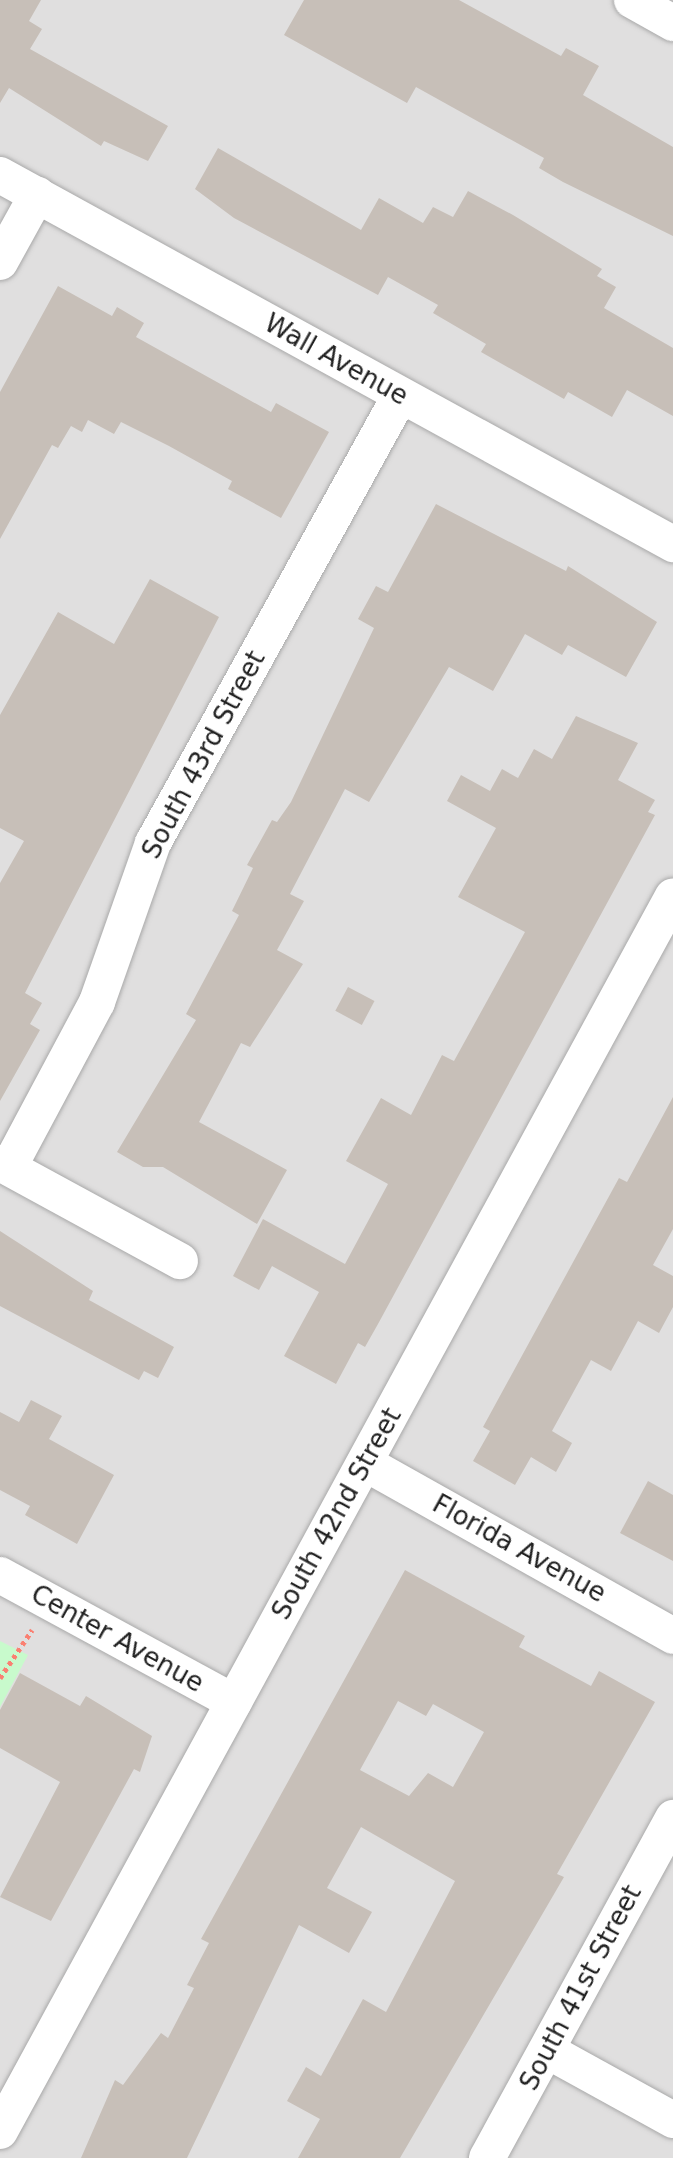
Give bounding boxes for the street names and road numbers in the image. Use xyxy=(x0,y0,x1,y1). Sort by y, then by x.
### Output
street label: Wall Avenue xyxy=(259,308,413,412)
street label: South 43rd Street xyxy=(136,646,272,864)
street label: South 42nd Street xyxy=(266,1403,408,1625)
street label: Florida Avenue xyxy=(427,1488,611,1610)
street label: Center Avenue xyxy=(25,1579,209,1699)
street label: South 41st Street xyxy=(514,1880,648,2096)

